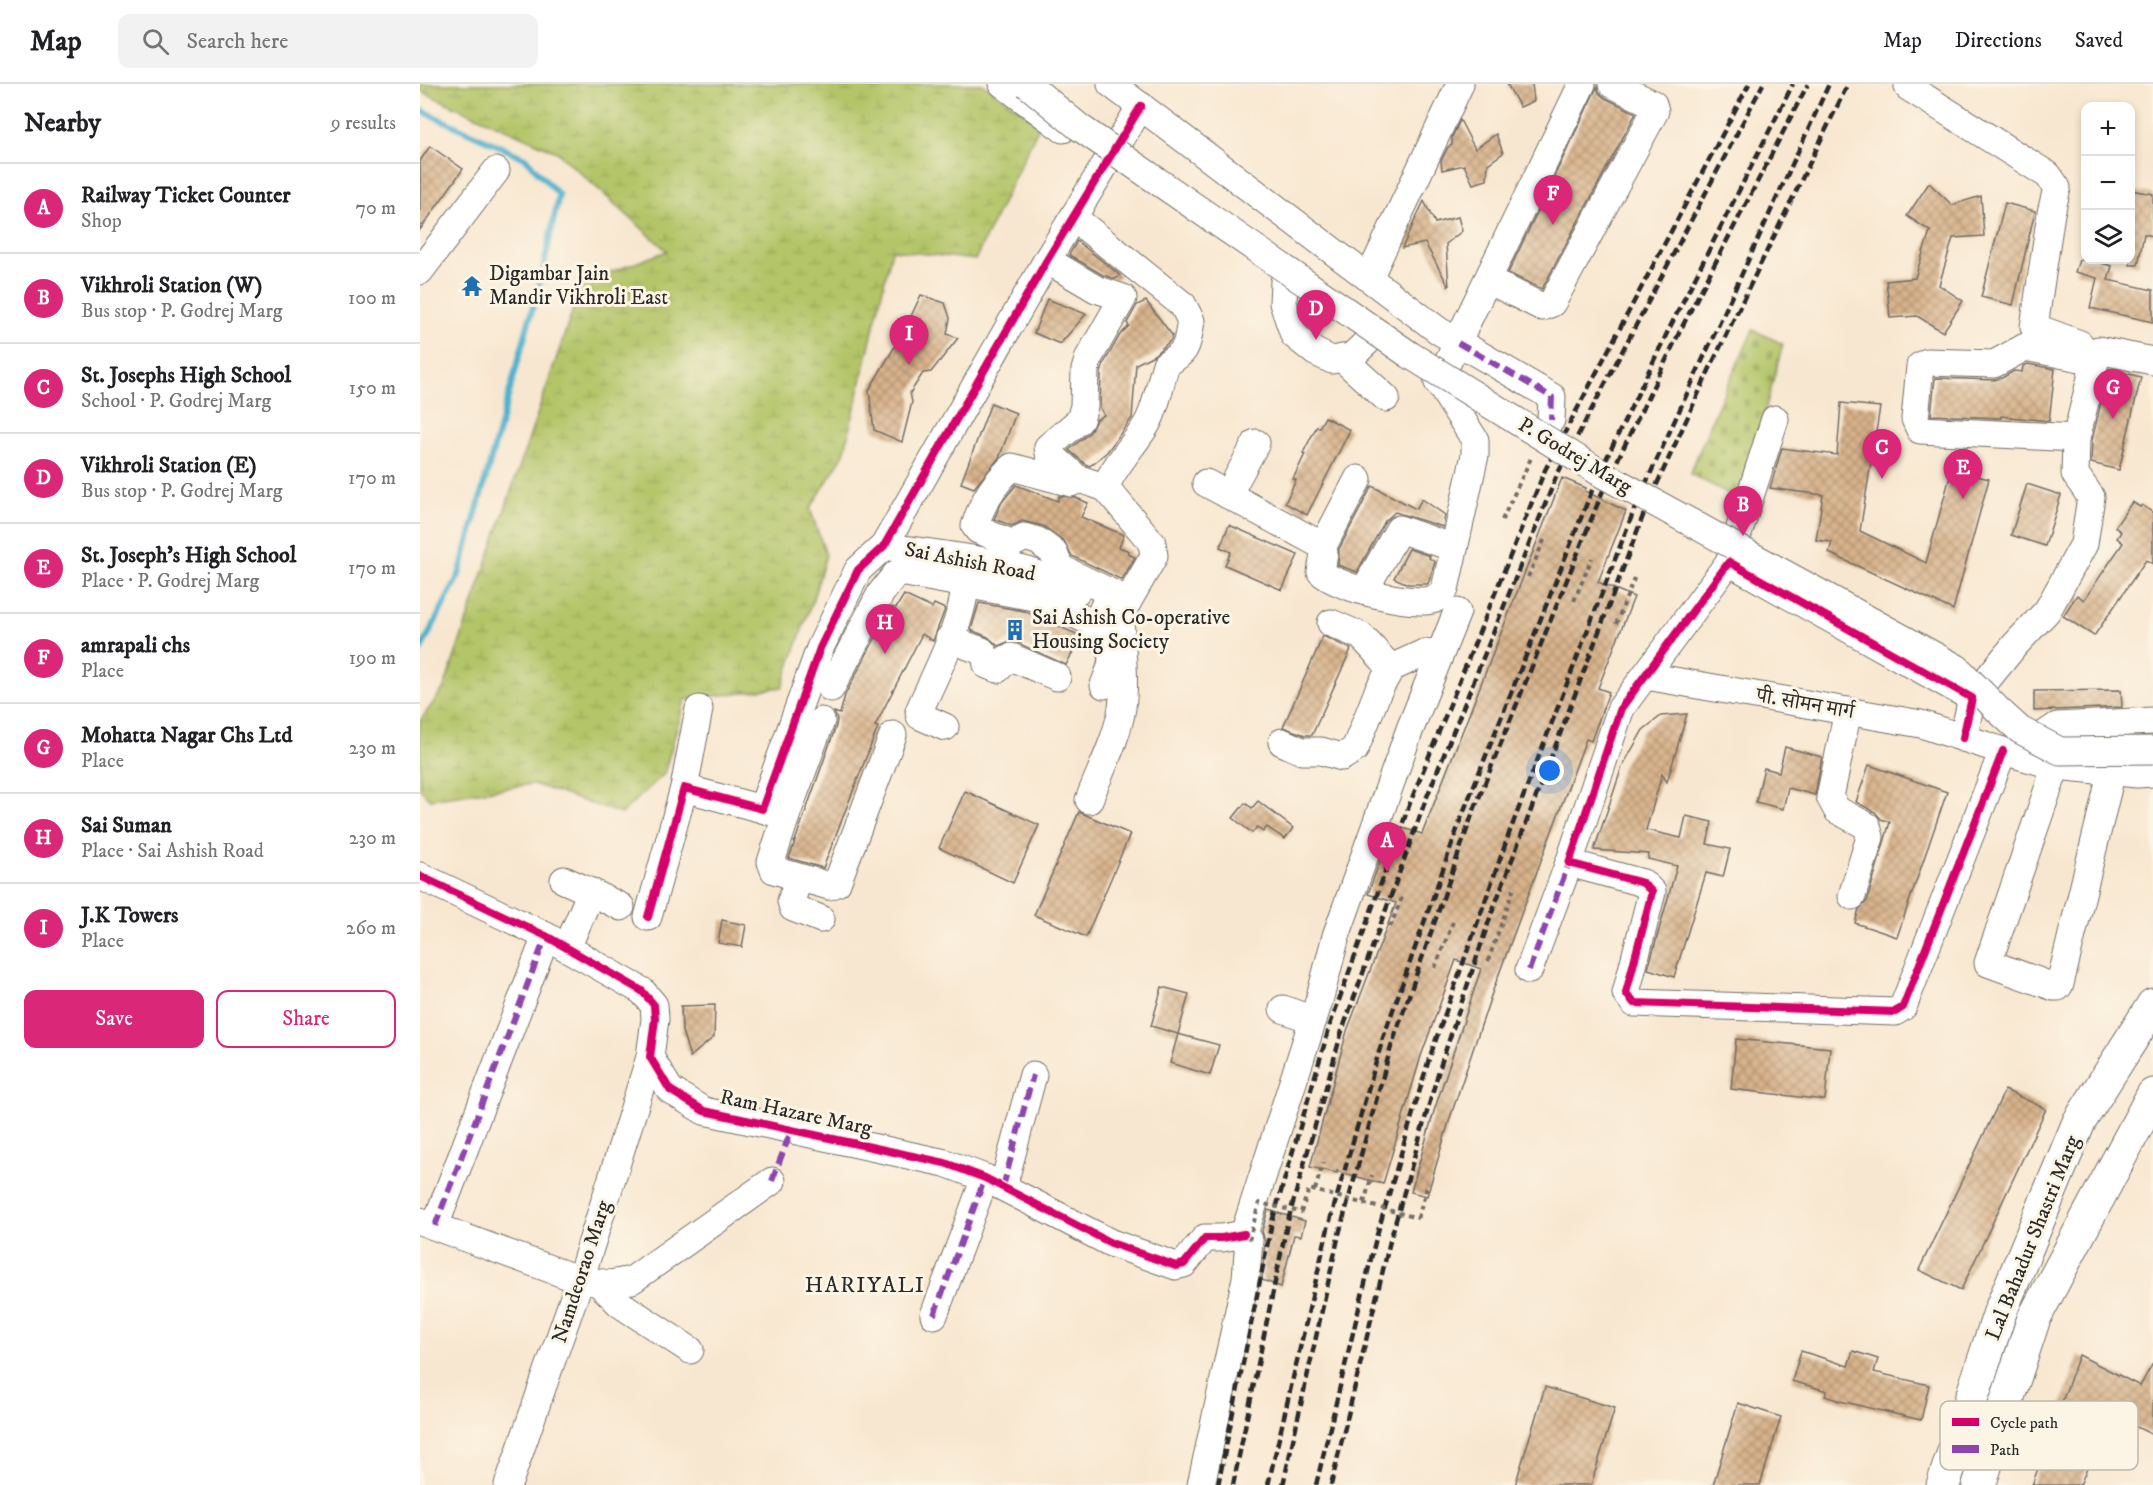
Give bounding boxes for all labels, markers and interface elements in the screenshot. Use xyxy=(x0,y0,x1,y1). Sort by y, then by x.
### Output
search box xyxy=(118,14,538,68)
text: Map xyxy=(30,24,82,59)
icon: search xyxy=(139,25,172,58)
text: Search here xyxy=(187,28,288,55)
text: Map xyxy=(1883,28,1922,54)
text: Directions xyxy=(1955,28,2042,54)
text: Saved xyxy=(2075,28,2123,54)
map controls xyxy=(2081,102,2135,264)
button: + xyxy=(2081,102,2135,156)
text: Nearby xyxy=(24,107,101,140)
text: 9 results xyxy=(331,111,396,136)
button: − xyxy=(2081,156,2135,210)
pin: F xyxy=(1534,176,1572,225)
text: Railway Ticket Counter xyxy=(81,182,290,209)
text: A xyxy=(37,196,50,221)
text: 70 m xyxy=(355,196,396,221)
text: Shop xyxy=(81,209,122,234)
button: layers xyxy=(2081,210,2135,264)
place label: Digambar Jain Mandir Vikhroli East xyxy=(489,261,668,311)
text: Vikhroli Station (W) xyxy=(81,272,262,299)
temple icon: Digambar Jain Mandir Vikhroli East xyxy=(460,274,484,298)
text: B xyxy=(37,286,50,311)
text: 100 m xyxy=(348,286,396,311)
pin: D xyxy=(1296,290,1336,340)
text: Bus stop · P. Godrej Marg xyxy=(81,299,283,324)
pin: I xyxy=(890,316,928,365)
text: St. Josephs High School xyxy=(81,362,291,389)
pin: G xyxy=(2094,370,2132,419)
text: C xyxy=(37,376,50,401)
text: 150 m xyxy=(349,376,396,401)
text: School · P. Godrej Marg xyxy=(81,389,271,414)
street label: P. Godrej Marg xyxy=(1513,412,1637,501)
pin: C xyxy=(1862,430,1902,479)
pin: E xyxy=(1944,450,1982,499)
text: Vikhroli Station (E) xyxy=(81,452,257,479)
text: D xyxy=(36,466,51,491)
text: 170 m xyxy=(348,466,396,491)
text: Bus stop · P. Godrej Marg xyxy=(81,479,283,504)
pin: B xyxy=(1724,486,1762,536)
street label: Sai Ashish Road xyxy=(902,537,1038,588)
text: St. Joseph's High School xyxy=(81,542,296,569)
text: E xyxy=(36,556,51,581)
text: 170 m xyxy=(348,556,396,581)
text: Place · P. Godrej Marg xyxy=(81,569,259,594)
pin: H xyxy=(866,604,904,654)
place label: Sai Ashish Co-operative Housing Society xyxy=(1032,605,1230,655)
building icon: Sai Ashish Co-operative Housing Society xyxy=(1003,618,1027,642)
text: amrapali chs xyxy=(81,632,190,659)
text: F xyxy=(37,646,50,671)
text: 190 m xyxy=(349,646,396,671)
text: Place xyxy=(81,659,124,684)
street label: पी. सोमन मार्ग xyxy=(1753,682,1857,726)
text: Mohatta Nagar Chs Ltd xyxy=(81,722,292,749)
text: G xyxy=(37,736,50,761)
text: 230 m xyxy=(349,736,396,761)
text: Place xyxy=(81,749,124,774)
your location xyxy=(1535,756,1564,785)
text: Sai Suman xyxy=(81,812,172,839)
pin: A xyxy=(1368,822,1406,872)
text: H xyxy=(35,826,52,851)
text: 230 m xyxy=(349,826,396,851)
text: Place · Sai Ashish Road xyxy=(81,839,264,864)
text: J.K Towers xyxy=(81,902,178,929)
text: I xyxy=(39,916,48,941)
text: 260 m xyxy=(346,916,396,941)
text: Place xyxy=(81,929,124,954)
button: Save xyxy=(24,990,204,1048)
button: Share xyxy=(216,990,396,1048)
street label: Ram Hazare Marg xyxy=(718,1084,875,1142)
street label: Lal Bahadur Shastri Marg xyxy=(1980,1131,2086,1344)
street label: Namdeorao Marg xyxy=(547,1197,618,1347)
district label: HARIYALI xyxy=(805,1272,925,1299)
legend xyxy=(1940,1401,2138,1470)
text: Cycle path xyxy=(1990,1413,2059,1433)
text: Path xyxy=(1990,1440,2020,1460)

